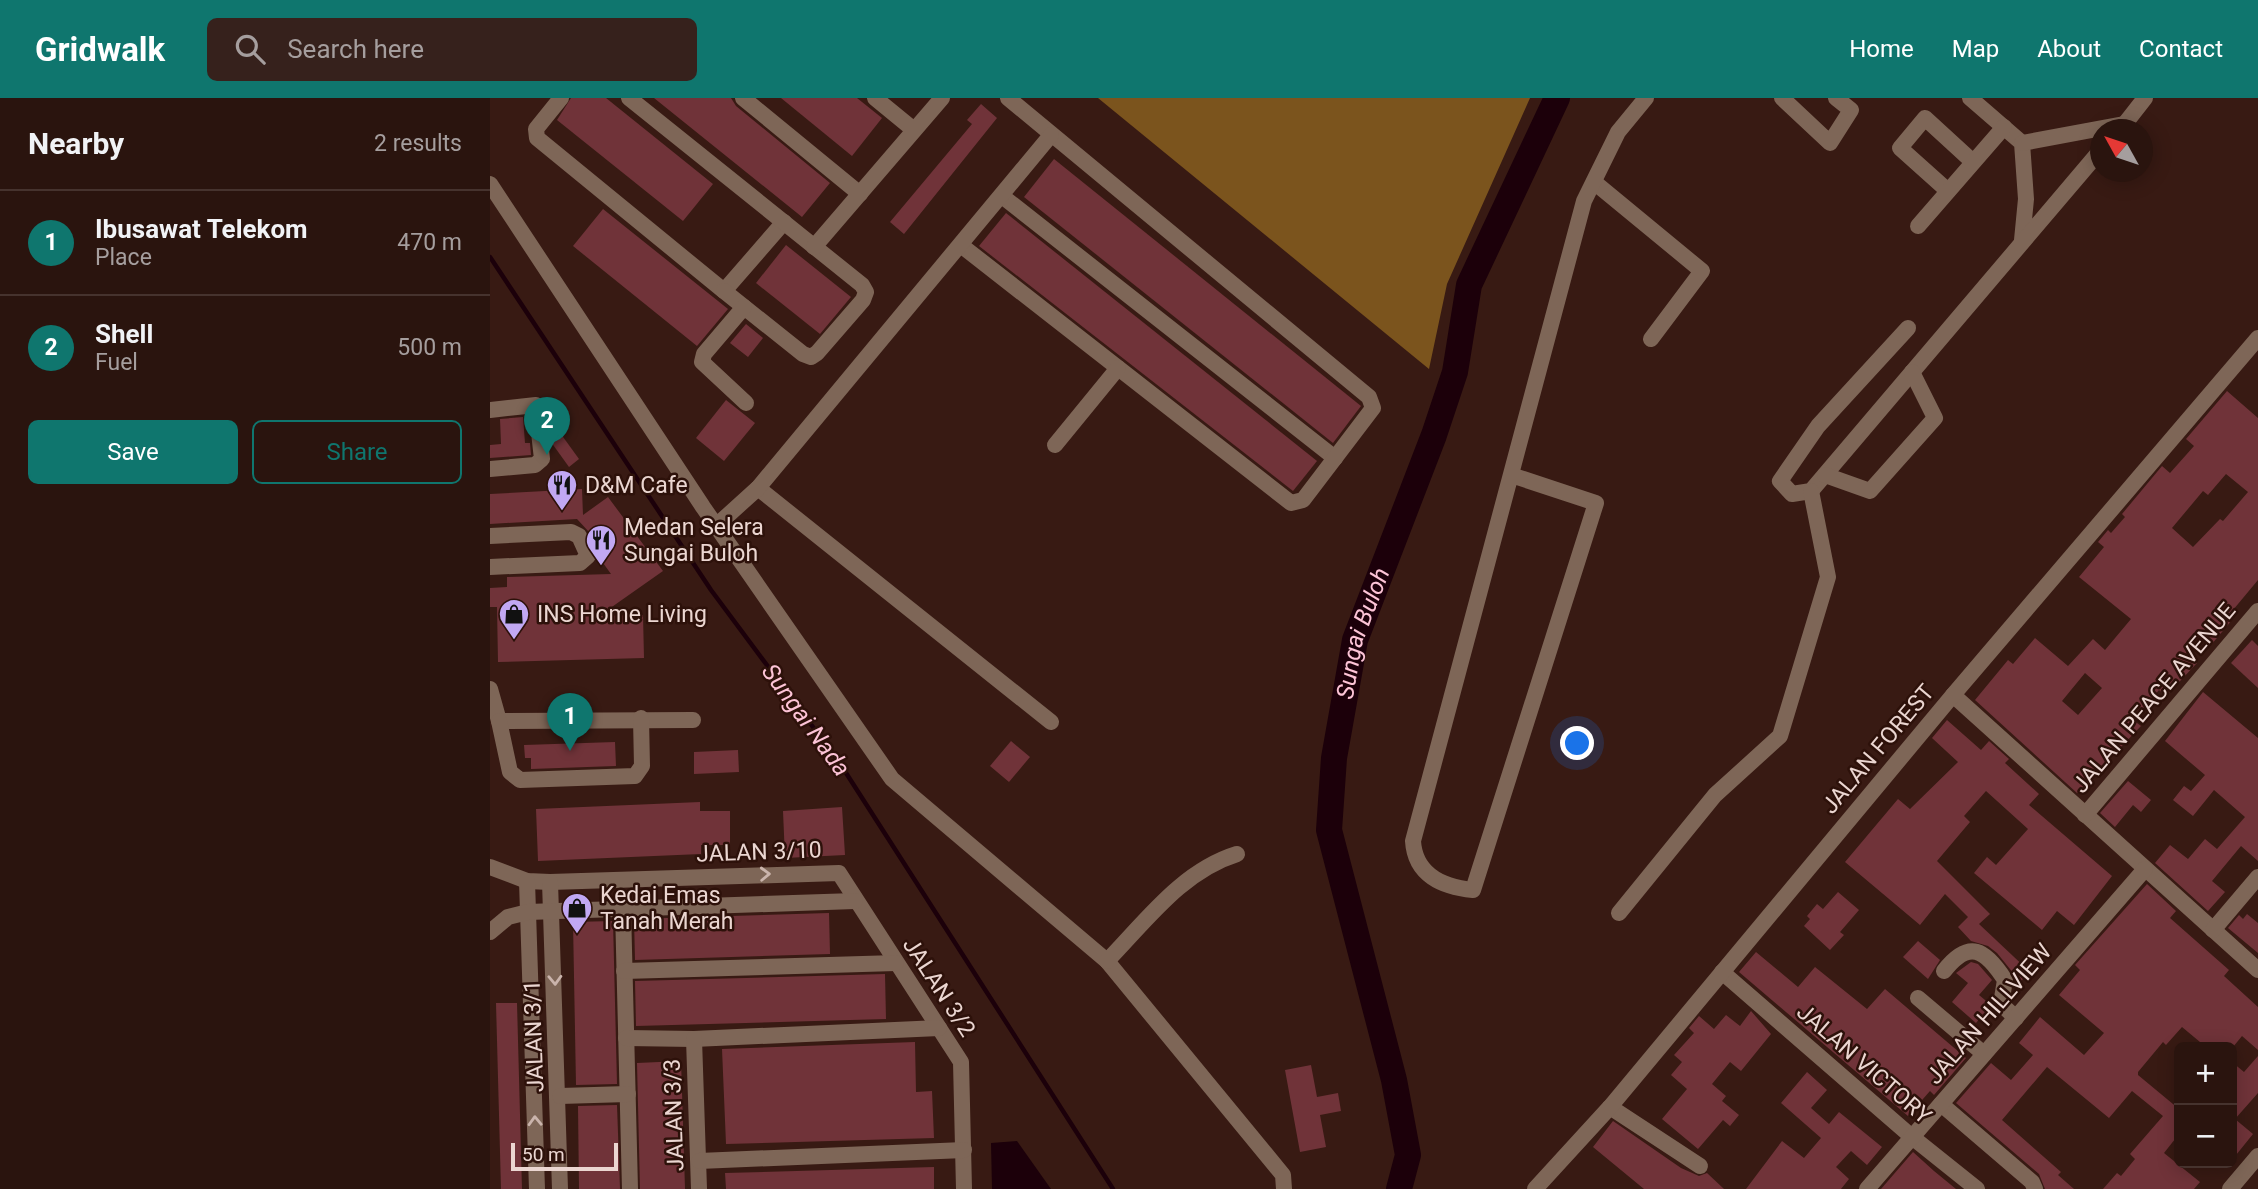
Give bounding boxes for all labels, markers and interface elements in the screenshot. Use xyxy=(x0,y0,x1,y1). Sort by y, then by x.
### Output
search box xyxy=(207,18,697,81)
text: Gridwalk xyxy=(35,30,165,69)
icon: search xyxy=(231,30,269,68)
text: Search here xyxy=(287,34,424,64)
text: Home xyxy=(1849,35,1914,63)
text: Map xyxy=(1952,35,1999,63)
text: About xyxy=(2037,35,2101,63)
text: Contact xyxy=(2139,35,2223,63)
north arrow xyxy=(2090,119,2153,182)
text: Nearby xyxy=(28,126,124,161)
text: 2 results xyxy=(374,130,462,157)
text: Ibusawat Telekom xyxy=(95,214,308,244)
text: 1 xyxy=(44,229,58,256)
text: 470 m xyxy=(397,229,462,256)
text: Place xyxy=(95,244,152,271)
text: Shell xyxy=(95,319,153,349)
text: 2 xyxy=(44,334,58,361)
text: 500 m xyxy=(397,334,462,361)
text: Fuel xyxy=(95,349,138,376)
pin: 2 xyxy=(524,397,570,455)
button: Save xyxy=(28,420,238,484)
button: Share xyxy=(252,420,462,484)
restaurant icon: D&M Cafe xyxy=(545,468,579,512)
place label: D&M Cafe xyxy=(585,472,688,499)
place label: Medan Selera Sungai Buloh xyxy=(624,514,764,567)
restaurant icon: Medan Selera Sungai Buloh xyxy=(584,523,618,567)
water label: Sungai Buloh xyxy=(1331,564,1395,701)
shop icon: INS Home Living xyxy=(497,597,531,641)
street label: JALAN PEACE AVENUE xyxy=(2067,598,2241,798)
place label: INS Home Living xyxy=(537,601,707,628)
water label: Sungai Nada xyxy=(756,658,856,782)
street label: JALAN FOREST xyxy=(1816,679,1940,819)
pin: 1 xyxy=(547,693,593,751)
your location xyxy=(1560,726,1594,760)
street label: JALAN 3/10 xyxy=(696,836,822,868)
one-way arrow xyxy=(760,867,771,882)
place label: Kedai Emas Tanah Merah xyxy=(600,882,733,935)
shop icon: Kedai Emas Tanah Merah xyxy=(560,891,594,935)
street label: JALAN 3/2 xyxy=(897,932,981,1042)
street label: JALAN HILLVIEW xyxy=(1921,938,2057,1090)
one-way arrow xyxy=(547,975,562,986)
street label: JALAN 3/1 xyxy=(519,979,549,1093)
street label: JALAN VICTORY xyxy=(1791,998,1937,1130)
map controls xyxy=(2174,1042,2237,1168)
button: + xyxy=(2174,1042,2237,1105)
street label: JALAN 3/3 xyxy=(659,1058,689,1172)
button: − xyxy=(2174,1105,2237,1168)
one-way arrow xyxy=(527,1115,542,1126)
scale bar xyxy=(511,1140,618,1172)
text: 50 m xyxy=(522,1143,565,1166)

